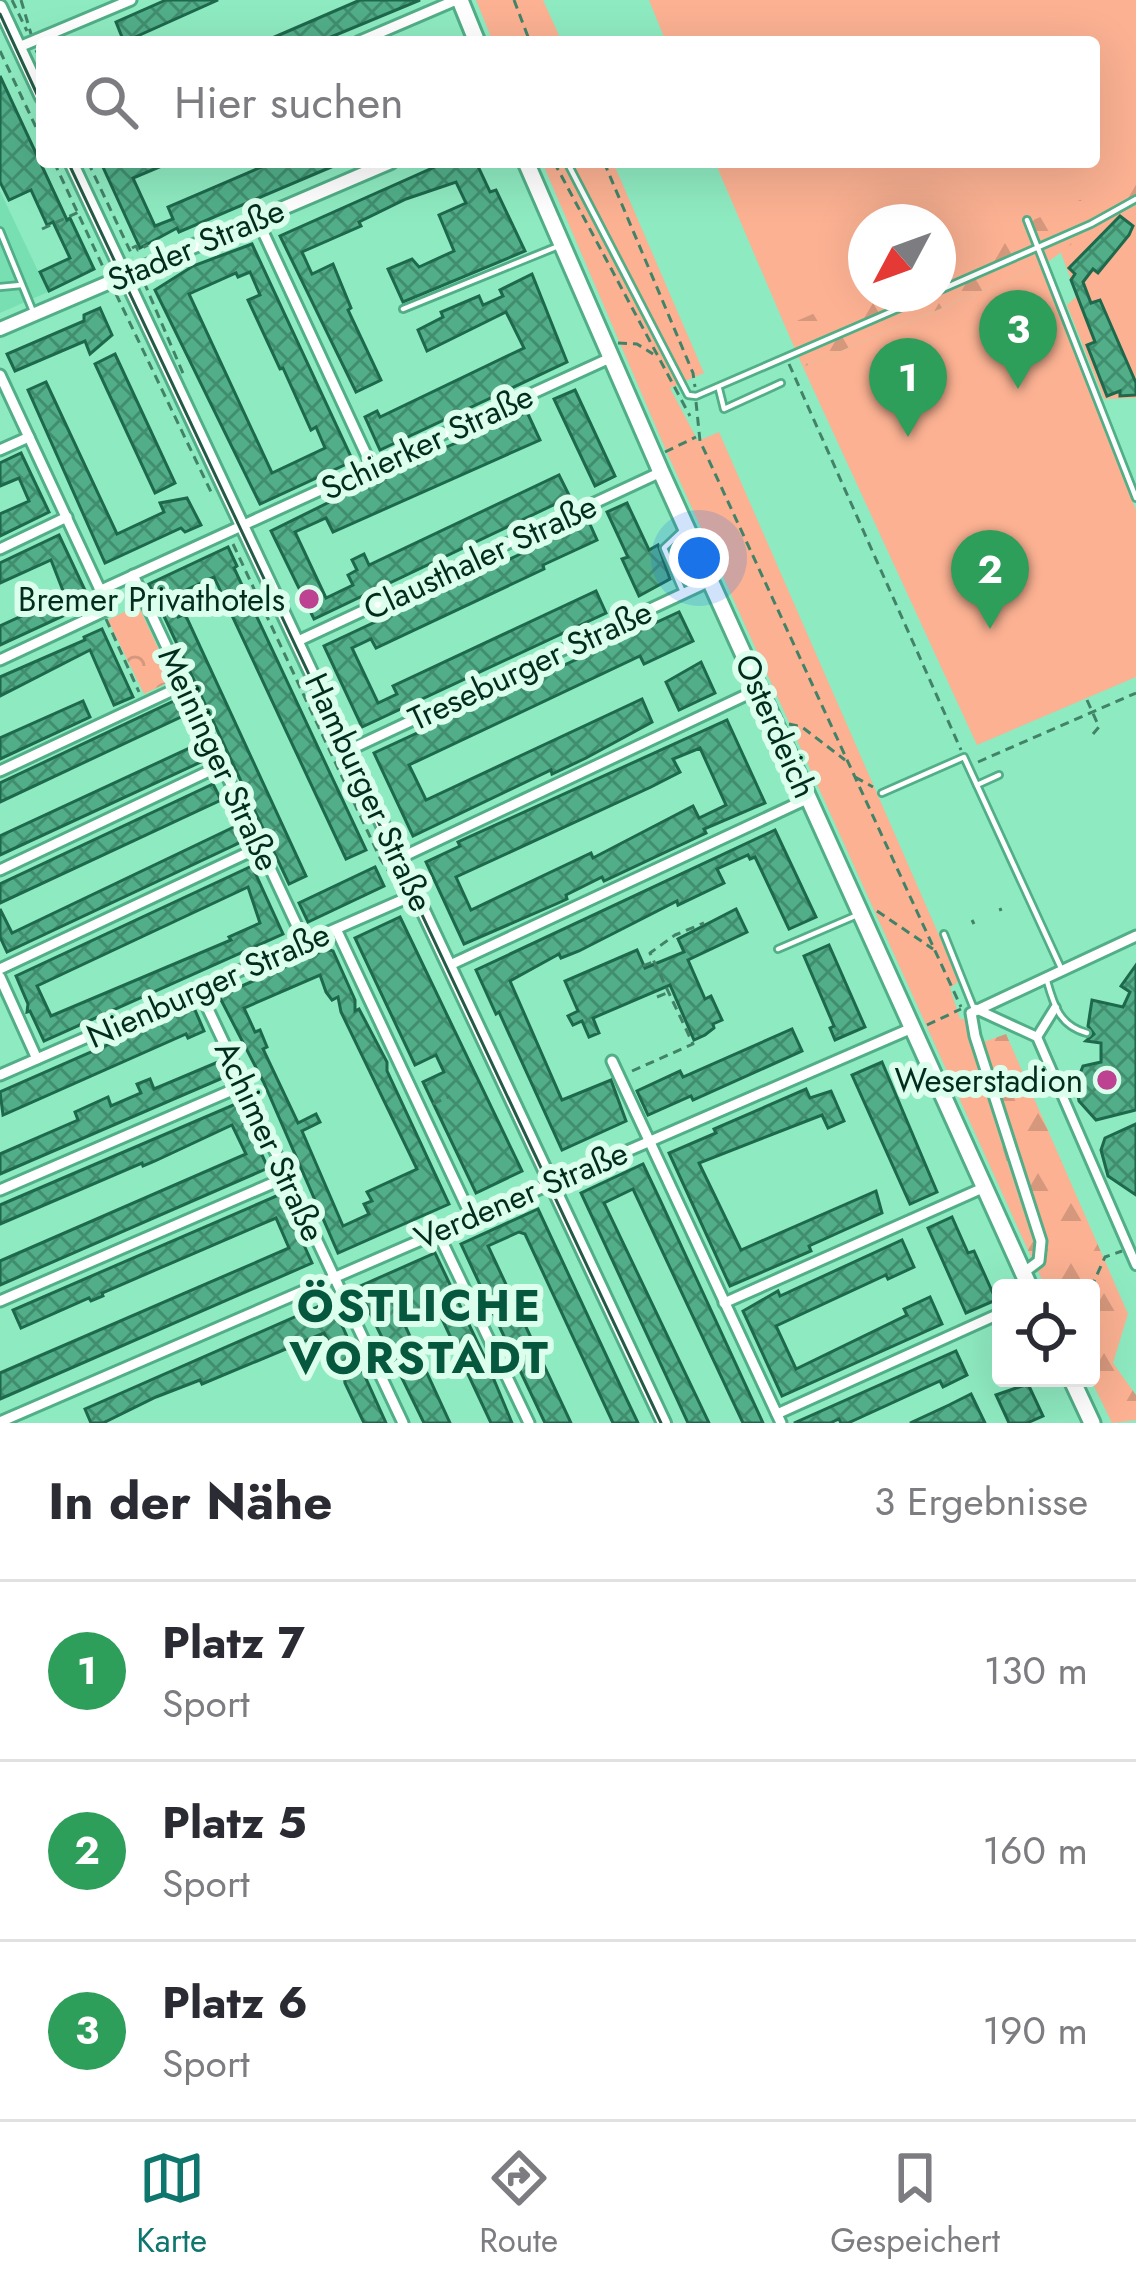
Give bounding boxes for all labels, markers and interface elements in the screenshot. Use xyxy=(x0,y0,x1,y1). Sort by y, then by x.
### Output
search box xyxy=(36,36,1100,168)
icon: search xyxy=(78,69,144,135)
text: Hier suchen xyxy=(174,70,404,135)
street label: Stader Straße xyxy=(100,187,292,303)
north arrow xyxy=(848,204,956,312)
pin: 3 xyxy=(979,290,1057,389)
pin: 1 xyxy=(869,338,947,437)
street label: Schierker Straße xyxy=(313,372,541,512)
street label: Clausthaler Straße xyxy=(356,482,604,632)
your location xyxy=(669,528,729,588)
pin: 2 xyxy=(951,530,1029,629)
place label: Bremer Privathotels xyxy=(18,576,285,623)
marker: Bremer Privathotels xyxy=(296,586,322,612)
street label: Treseburger Straße xyxy=(401,588,659,742)
street label: Meininger Straße xyxy=(147,640,291,878)
street label: Osterdeich xyxy=(723,647,829,805)
street label: Hamburger Straße xyxy=(293,665,445,919)
street label: Nienburger Straße xyxy=(79,910,337,1060)
street label: Achimer Straße xyxy=(203,1033,337,1249)
place label: Weserstadion xyxy=(895,1057,1083,1104)
marker: Weserstadion xyxy=(1094,1067,1120,1093)
street label: Verdener Straße xyxy=(407,1129,635,1261)
district label: ÖSTLICHE VORSTADT xyxy=(288,1273,551,1390)
map controls xyxy=(992,1279,1100,1387)
button: locate xyxy=(992,1279,1100,1387)
text: In der Nähe xyxy=(48,1464,332,1538)
text: 3 Ergebnisse xyxy=(874,1473,1088,1530)
text: Platz 7 xyxy=(162,1610,305,1675)
text: 1 xyxy=(77,1642,97,1699)
text: 130 m xyxy=(984,1642,1088,1699)
text: Sport xyxy=(162,1675,250,1732)
text: Platz 5 xyxy=(162,1790,307,1855)
text: 2 xyxy=(74,1822,100,1879)
text: 160 m xyxy=(982,1822,1088,1879)
text: Sport xyxy=(162,1855,250,1912)
text: Platz 6 xyxy=(162,1970,308,2035)
text: 3 xyxy=(75,2002,99,2059)
text: 190 m xyxy=(982,2002,1088,2059)
text: Sport xyxy=(162,2035,250,2092)
tab: Karte xyxy=(136,2145,207,2264)
tab: Route xyxy=(479,2145,558,2264)
tab: Gespeichert xyxy=(830,2145,1000,2264)

